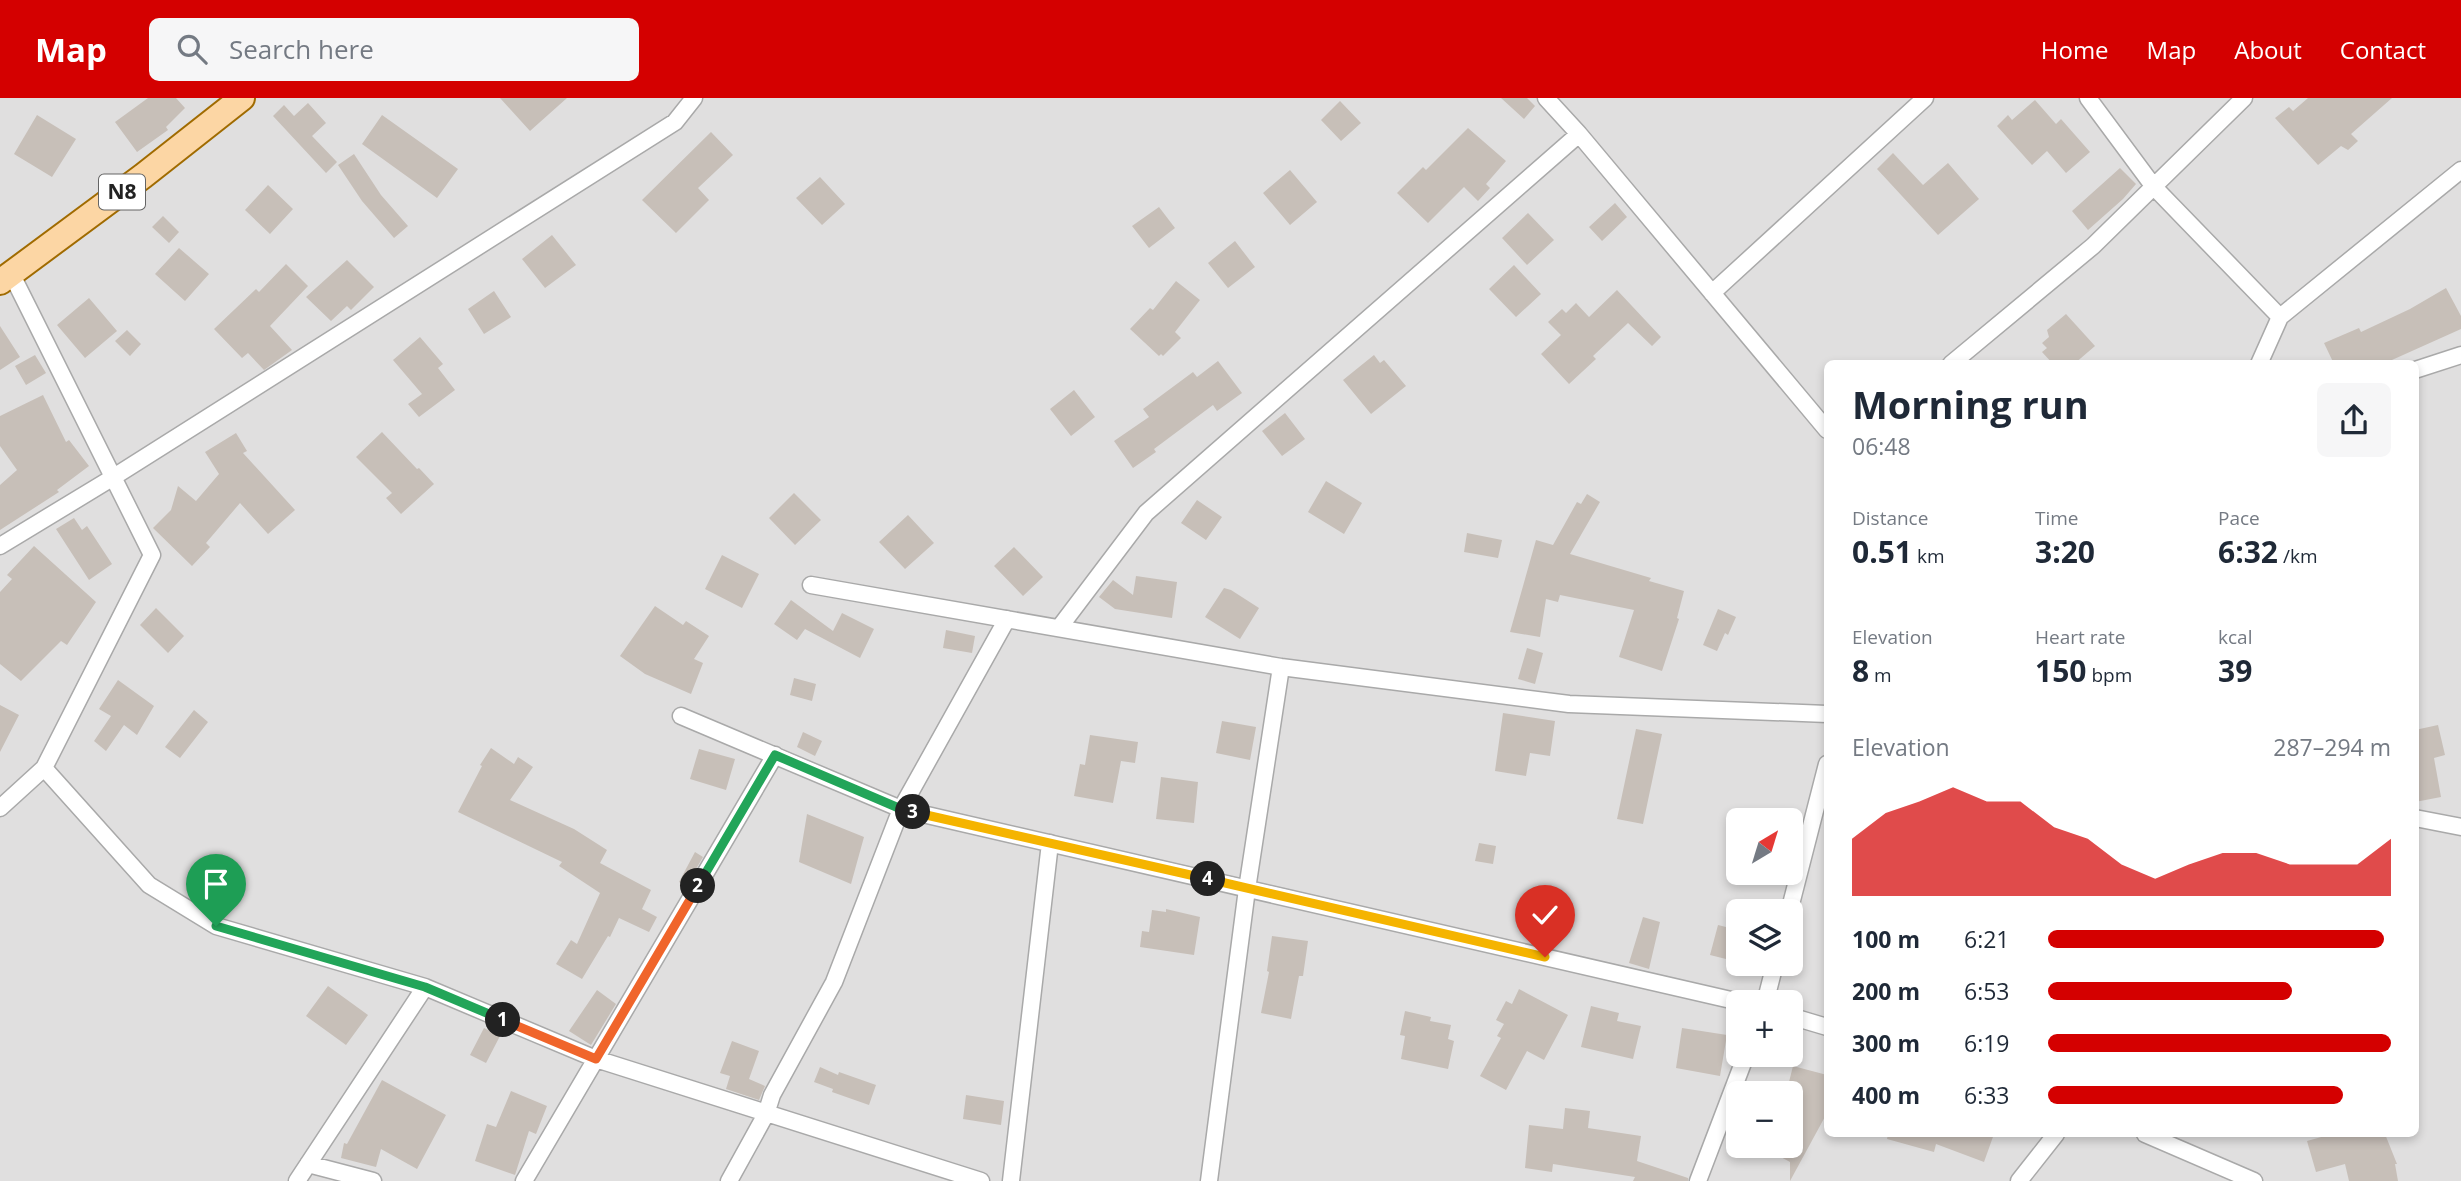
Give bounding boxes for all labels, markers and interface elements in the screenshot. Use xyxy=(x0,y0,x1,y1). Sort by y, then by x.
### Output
search box xyxy=(149,18,639,81)
text: Map xyxy=(35,27,107,72)
icon: search xyxy=(173,30,211,68)
text: Search here xyxy=(229,31,374,67)
text: Home xyxy=(2041,33,2109,66)
text: Map xyxy=(2147,33,2196,66)
text: About xyxy=(2234,33,2302,66)
text: Contact xyxy=(2340,33,2426,66)
road number: N8 xyxy=(99,174,145,210)
text: Morning run xyxy=(1852,378,2089,430)
button: share xyxy=(2317,383,2391,457)
text: 06:48 xyxy=(1852,430,1911,462)
text: Distance xyxy=(1852,505,1928,531)
text: Time xyxy=(2035,505,2079,531)
text: Pace xyxy=(2218,505,2260,531)
text: 0.51 xyxy=(1852,531,1912,572)
text: 3:20 xyxy=(2035,531,2095,572)
text: 6:32 xyxy=(2218,531,2278,572)
text: km xyxy=(1912,543,1945,569)
text: /km xyxy=(2278,543,2318,569)
text: Elevation xyxy=(1852,624,1933,650)
text: Heart rate xyxy=(2035,624,2125,650)
text: kcal xyxy=(2218,624,2252,650)
text: 8 xyxy=(1852,650,1869,691)
text: 150 xyxy=(2035,650,2086,691)
text: 39 xyxy=(2218,650,2252,691)
text: m xyxy=(1869,662,1892,688)
text: bpm xyxy=(2086,662,2132,688)
text: Elevation xyxy=(1852,731,1950,763)
text: 287–294 m xyxy=(2273,731,2391,763)
pin: 3 xyxy=(895,794,930,830)
text: 3 xyxy=(907,798,918,824)
north arrow xyxy=(1726,808,1802,886)
map controls xyxy=(1726,808,1803,1158)
pin xyxy=(186,854,246,926)
pin: 4 xyxy=(1190,862,1226,896)
icon: arrive xyxy=(197,865,235,903)
text: 4 xyxy=(1202,865,1213,891)
pin: 2 xyxy=(680,868,716,904)
text: 2 xyxy=(692,872,703,898)
pin xyxy=(1515,885,1575,957)
icon: check xyxy=(1526,896,1564,934)
button: layers xyxy=(1726,899,1803,976)
text: 100 m xyxy=(1852,923,1920,955)
text: 6:21 xyxy=(1964,923,2010,955)
text: 200 m xyxy=(1852,975,1920,1007)
text: 6:53 xyxy=(1964,975,2010,1007)
button: + xyxy=(1726,990,1803,1067)
pin: 1 xyxy=(486,1002,520,1038)
text: 1 xyxy=(497,1006,508,1032)
text: 300 m xyxy=(1852,1027,1920,1059)
text: 6:19 xyxy=(1964,1027,2010,1059)
text: 400 m xyxy=(1852,1079,1920,1111)
text: 6:33 xyxy=(1964,1079,2010,1111)
button: − xyxy=(1726,1081,1803,1158)

